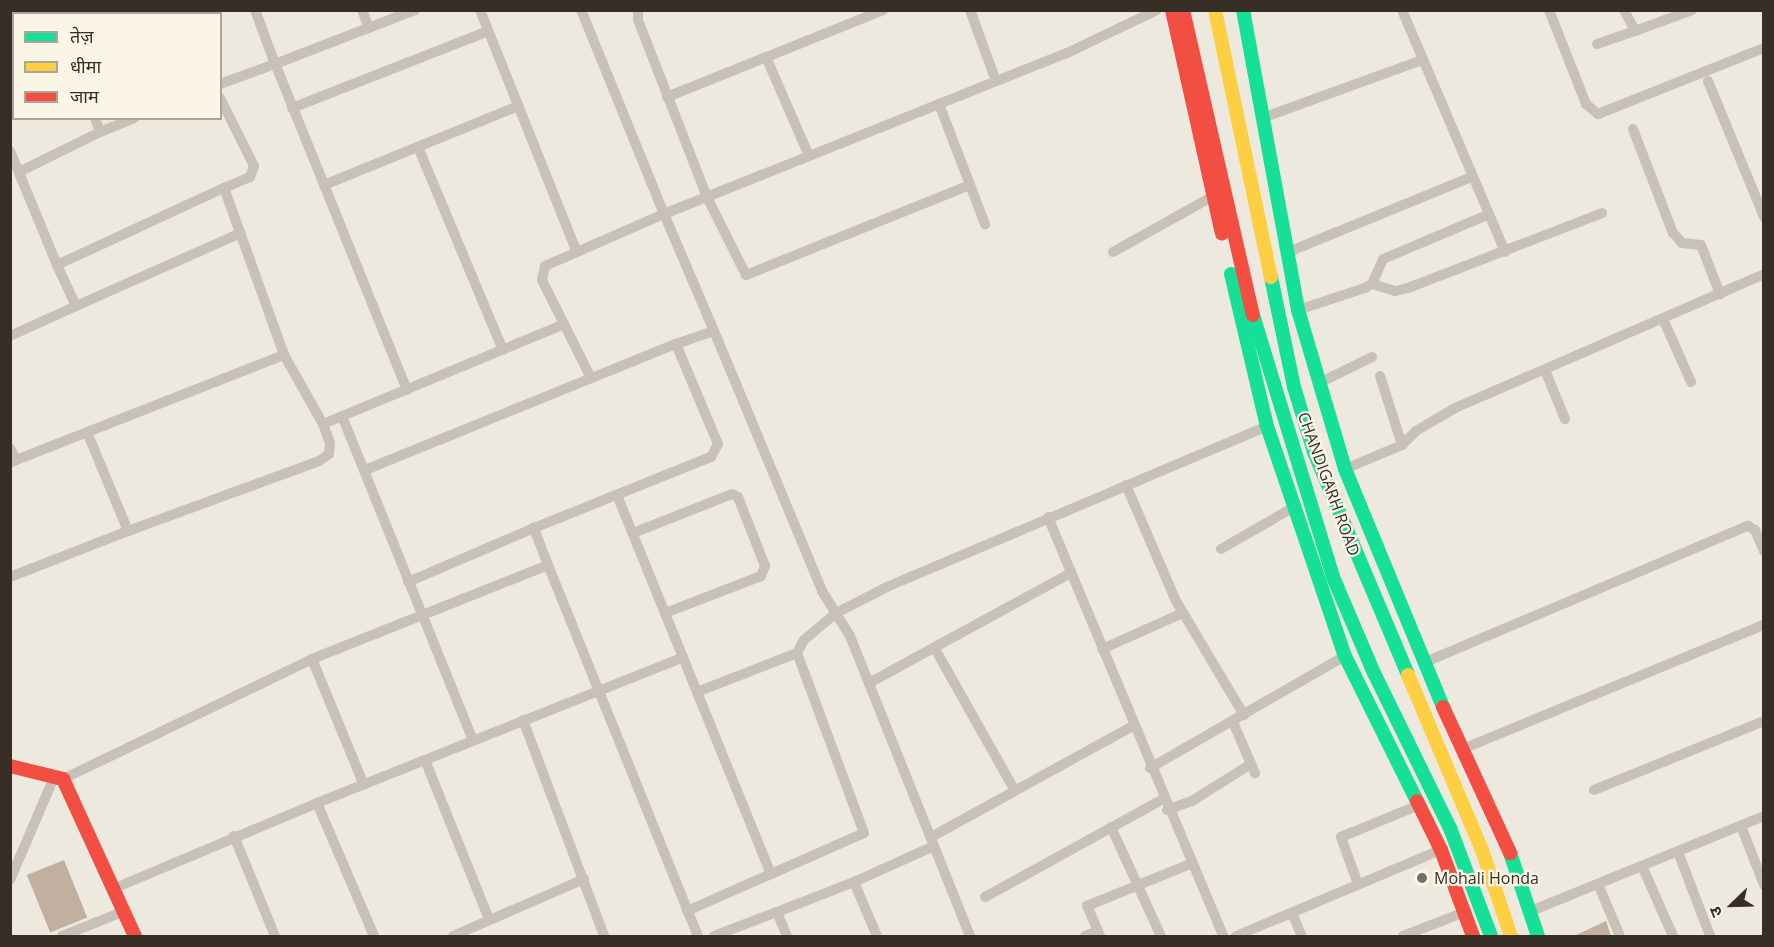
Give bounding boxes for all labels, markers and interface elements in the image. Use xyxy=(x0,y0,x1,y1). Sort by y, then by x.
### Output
legend xyxy=(12,12,222,120)
text: तेज़ xyxy=(70,24,94,48)
text: धीमा xyxy=(70,54,101,78)
text: जाम xyxy=(70,84,99,108)
street label: CHANDIGARH ROAD xyxy=(1294,409,1364,559)
place label: Mohali Honda xyxy=(1434,868,1539,888)
marker: Mohali Honda xyxy=(1415,871,1429,885)
north arrow xyxy=(1702,875,1762,935)
text: उ xyxy=(1703,903,1727,921)

